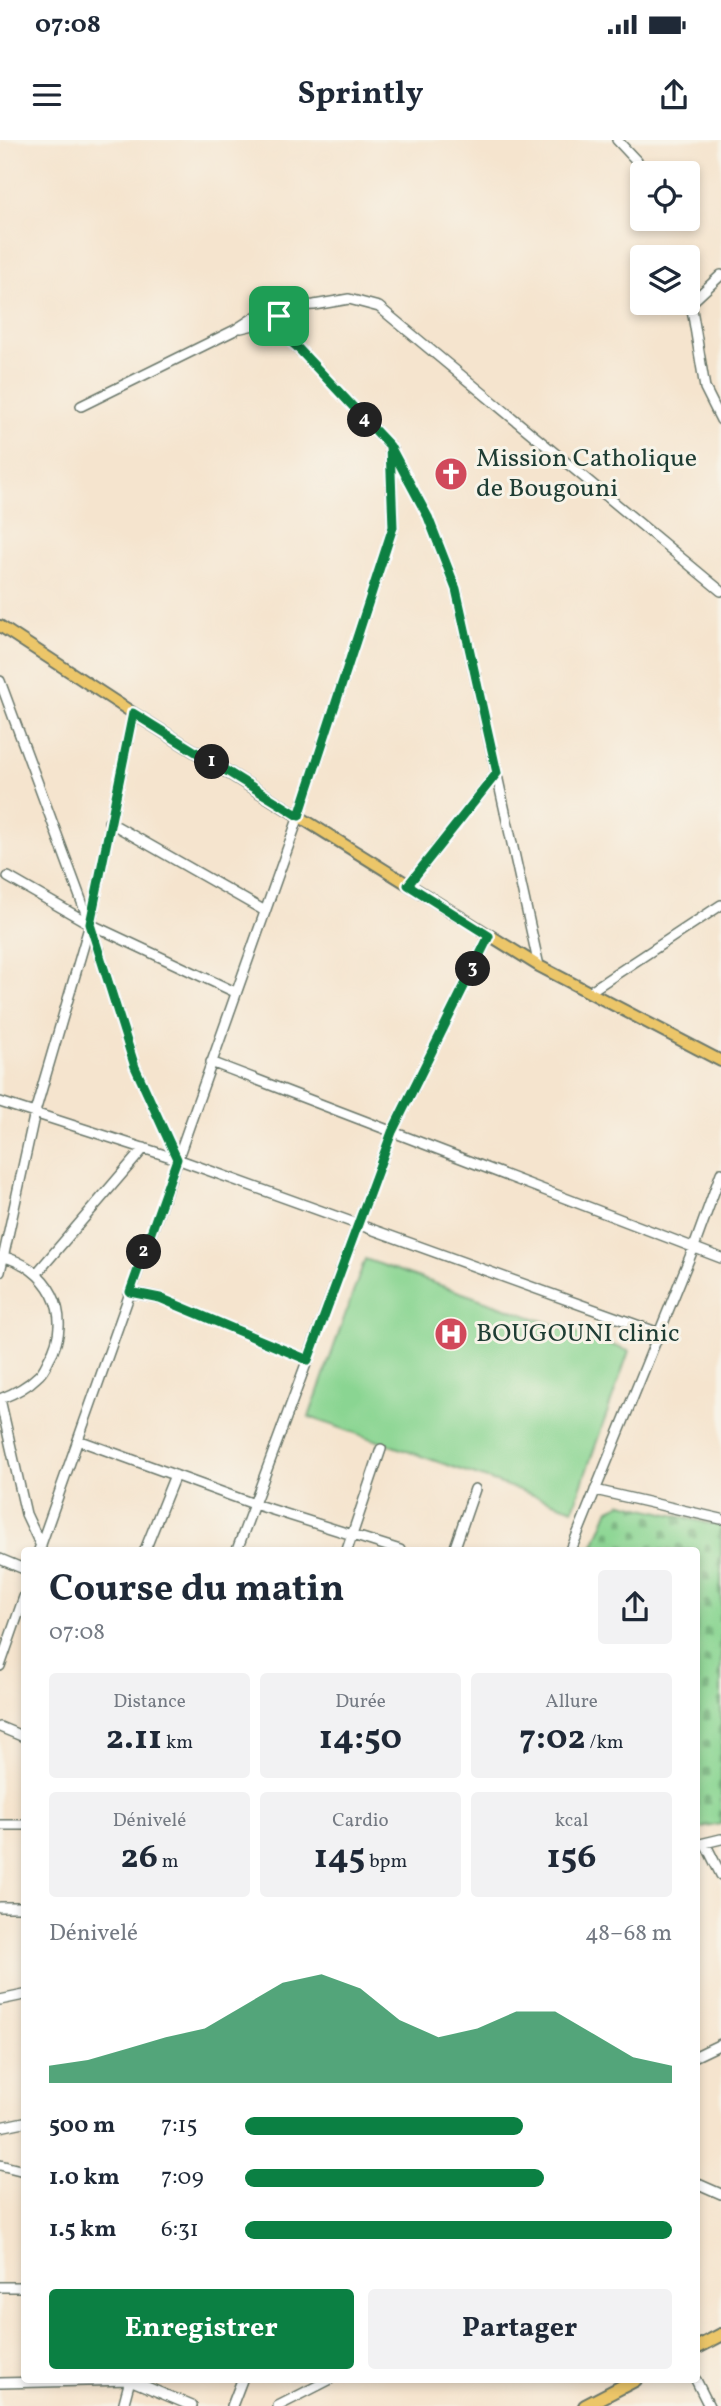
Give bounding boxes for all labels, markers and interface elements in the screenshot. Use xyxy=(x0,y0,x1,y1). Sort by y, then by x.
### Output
text: 07:08 xyxy=(35,7,101,43)
text: Sprintly xyxy=(297,73,424,117)
icon: menu xyxy=(28,76,66,114)
icon: share xyxy=(655,76,693,114)
map controls xyxy=(630,161,700,315)
button: locate xyxy=(630,161,700,231)
button: layers xyxy=(630,245,700,315)
pin xyxy=(249,286,309,346)
icon: arrive xyxy=(260,297,298,335)
pin: 4 xyxy=(348,402,382,438)
text: 4 xyxy=(359,406,370,432)
place label: Mission Catholique de Bougouni xyxy=(476,441,697,507)
church icon: Mission Catholique de Bougouni xyxy=(432,455,470,493)
pin: 1 xyxy=(194,744,230,780)
text: 1 xyxy=(208,748,215,774)
pin: 3 xyxy=(456,952,490,986)
text: 3 xyxy=(468,955,477,981)
pin: 2 xyxy=(127,1234,162,1270)
text: 2 xyxy=(139,1238,148,1264)
hospital icon: BOUGOUNI clinic xyxy=(432,1315,470,1353)
place label: BOUGOUNI clinic xyxy=(476,1316,680,1352)
text: Course du matin xyxy=(49,1564,345,1617)
button: share xyxy=(598,1570,672,1644)
text: 07:08 xyxy=(49,1617,105,1649)
text: Distance xyxy=(113,1689,186,1715)
text: Durée xyxy=(335,1689,386,1715)
text: Allure xyxy=(545,1689,598,1715)
text: 2.11 xyxy=(106,1715,162,1763)
text: 14:50 xyxy=(319,1715,402,1763)
text: 7:02 xyxy=(519,1715,586,1763)
text: km xyxy=(162,1730,193,1756)
text: /km xyxy=(586,1730,624,1756)
text: Dénivelé xyxy=(113,1808,186,1834)
text: Cardio xyxy=(332,1808,389,1834)
text: kcal xyxy=(555,1808,588,1834)
text: 26 xyxy=(120,1834,158,1882)
text: 145 xyxy=(314,1834,365,1882)
text: 156 xyxy=(546,1834,597,1882)
text: m xyxy=(158,1849,179,1875)
text: bpm xyxy=(365,1849,407,1875)
text: Dénivelé xyxy=(49,1918,138,1950)
text: 48–68 m xyxy=(585,1918,672,1950)
text: 500 m xyxy=(49,2110,115,2142)
text: 7:15 xyxy=(161,2110,198,2142)
text: 1.0 km xyxy=(49,2162,120,2194)
text: 7:09 xyxy=(161,2162,204,2194)
text: 1.5 km xyxy=(49,2214,116,2246)
text: 6:31 xyxy=(161,2214,199,2246)
button: Enregistrer xyxy=(49,2289,354,2369)
button: Partager xyxy=(368,2289,672,2369)

